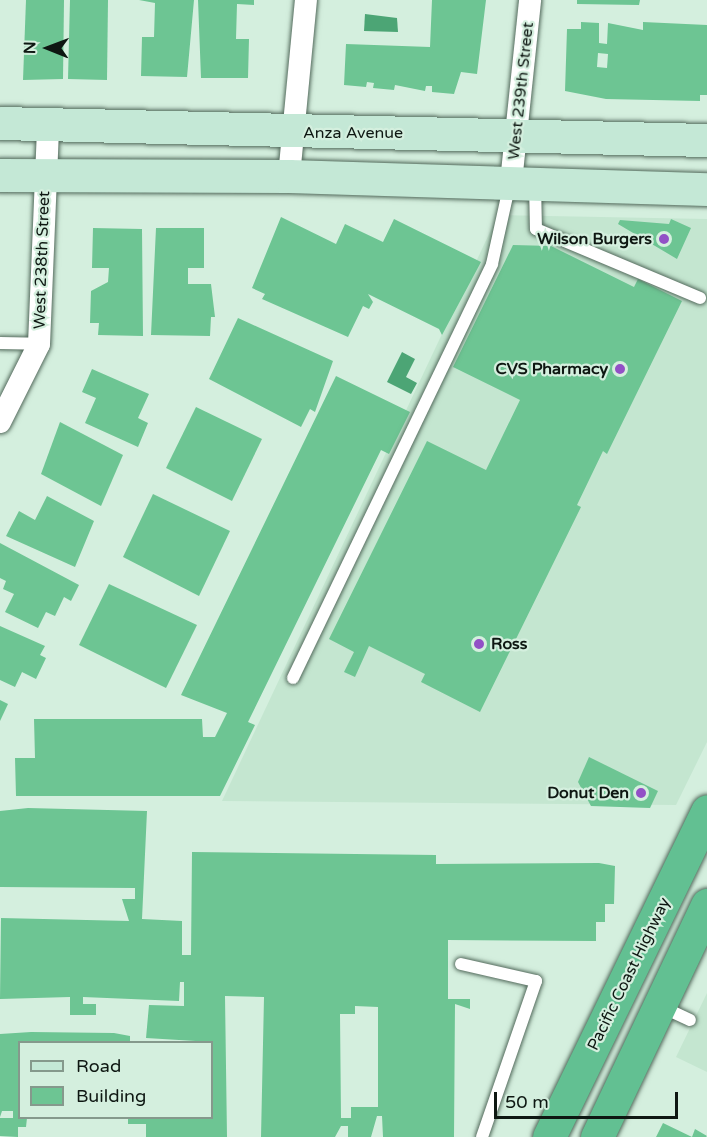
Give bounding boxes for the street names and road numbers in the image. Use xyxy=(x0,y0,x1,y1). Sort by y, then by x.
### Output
street label: West 239th Street xyxy=(504,21,538,161)
street label: Anza Avenue xyxy=(303,123,403,143)
street label: West 238th Street xyxy=(30,191,54,329)
street label: Pacific Coast Highway xyxy=(584,894,674,1054)

